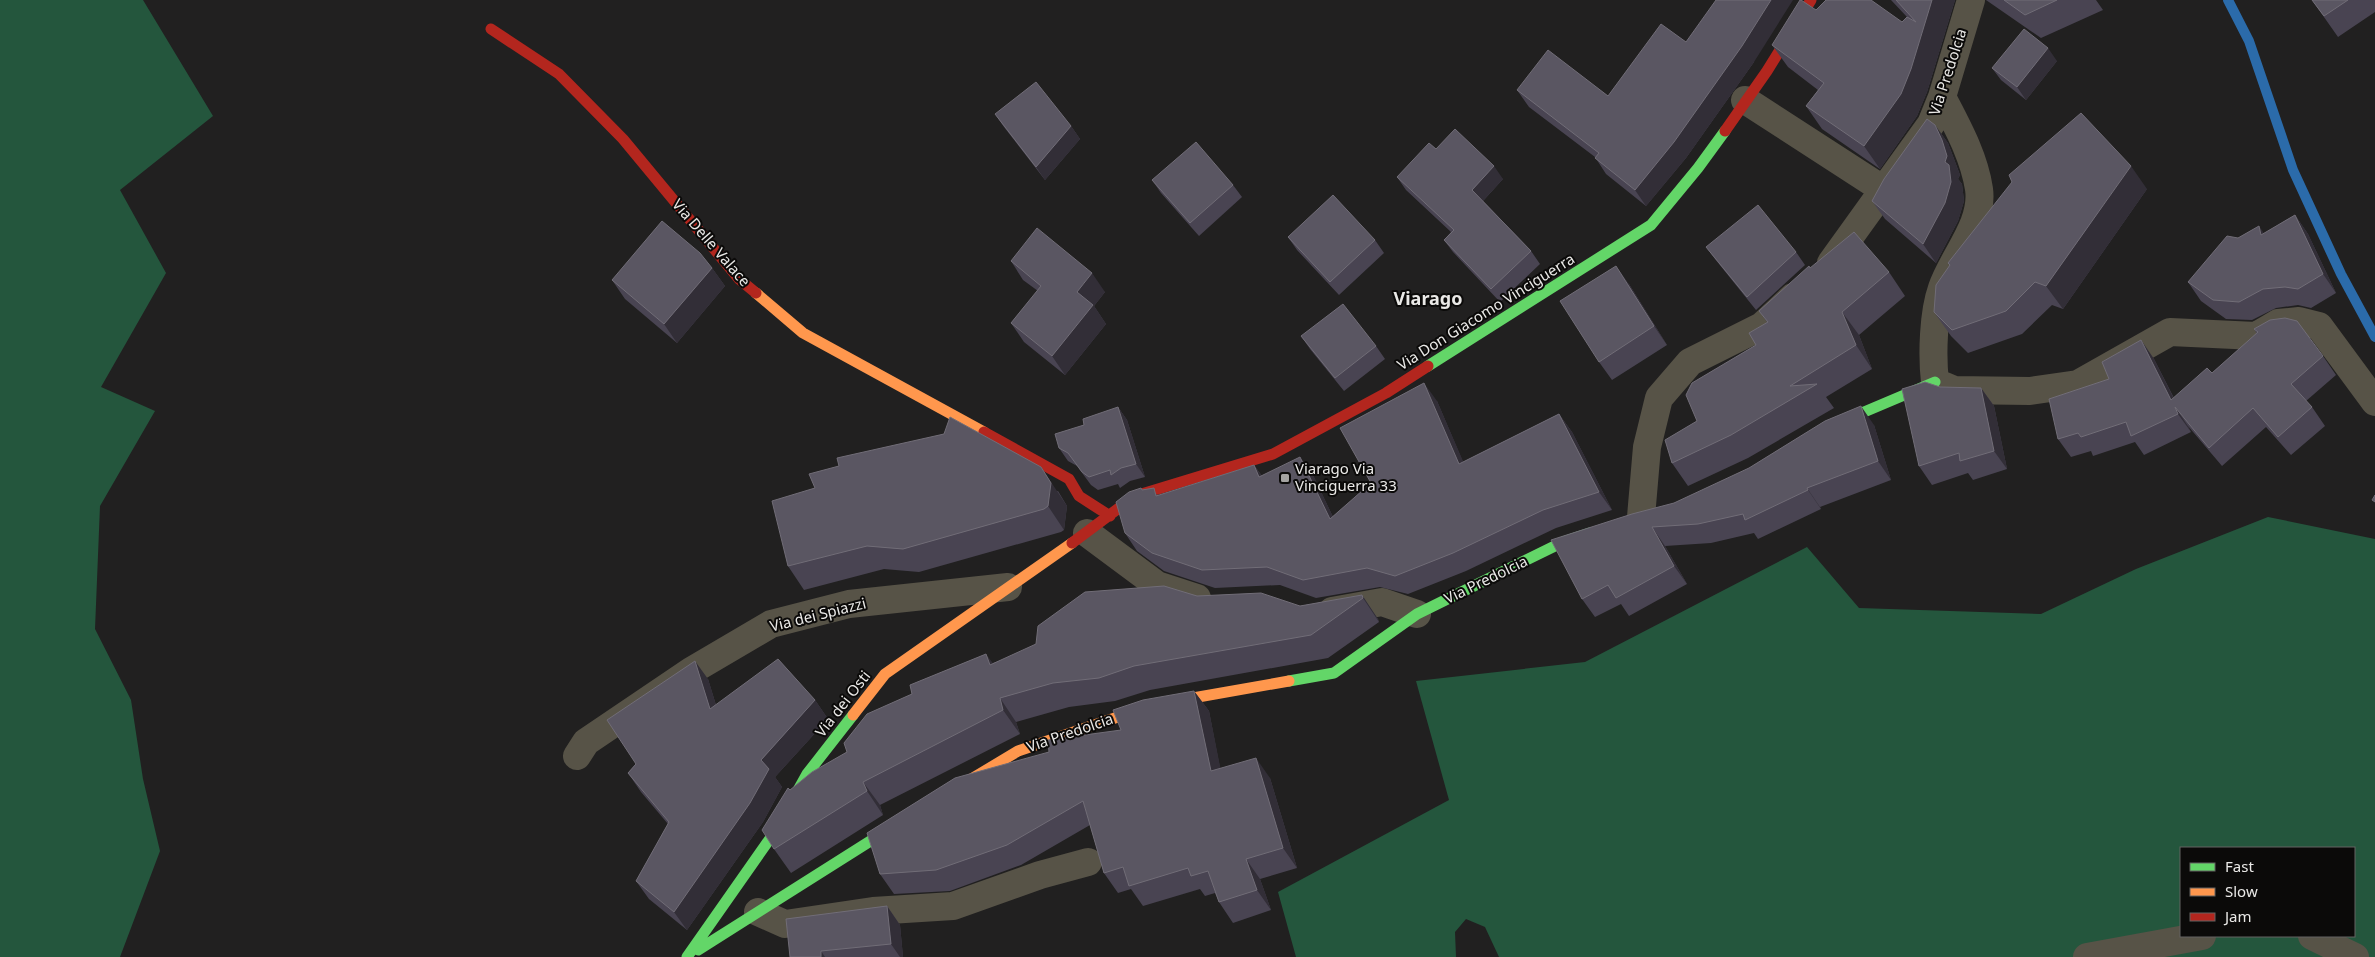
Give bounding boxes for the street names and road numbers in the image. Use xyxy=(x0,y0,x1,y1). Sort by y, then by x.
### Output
street label: Via Predolcia xyxy=(1924,26,1971,118)
street label: Via Delle Valace xyxy=(668,194,755,290)
street label: Via Don Giacomo Vinciguerra xyxy=(1393,248,1578,374)
street label: Via Predolcia xyxy=(1441,550,1531,608)
street label: Via dei Spiazzi xyxy=(768,592,868,636)
street label: Via dei Osti xyxy=(810,666,874,741)
street label: Via Predolcia xyxy=(1024,708,1116,756)

